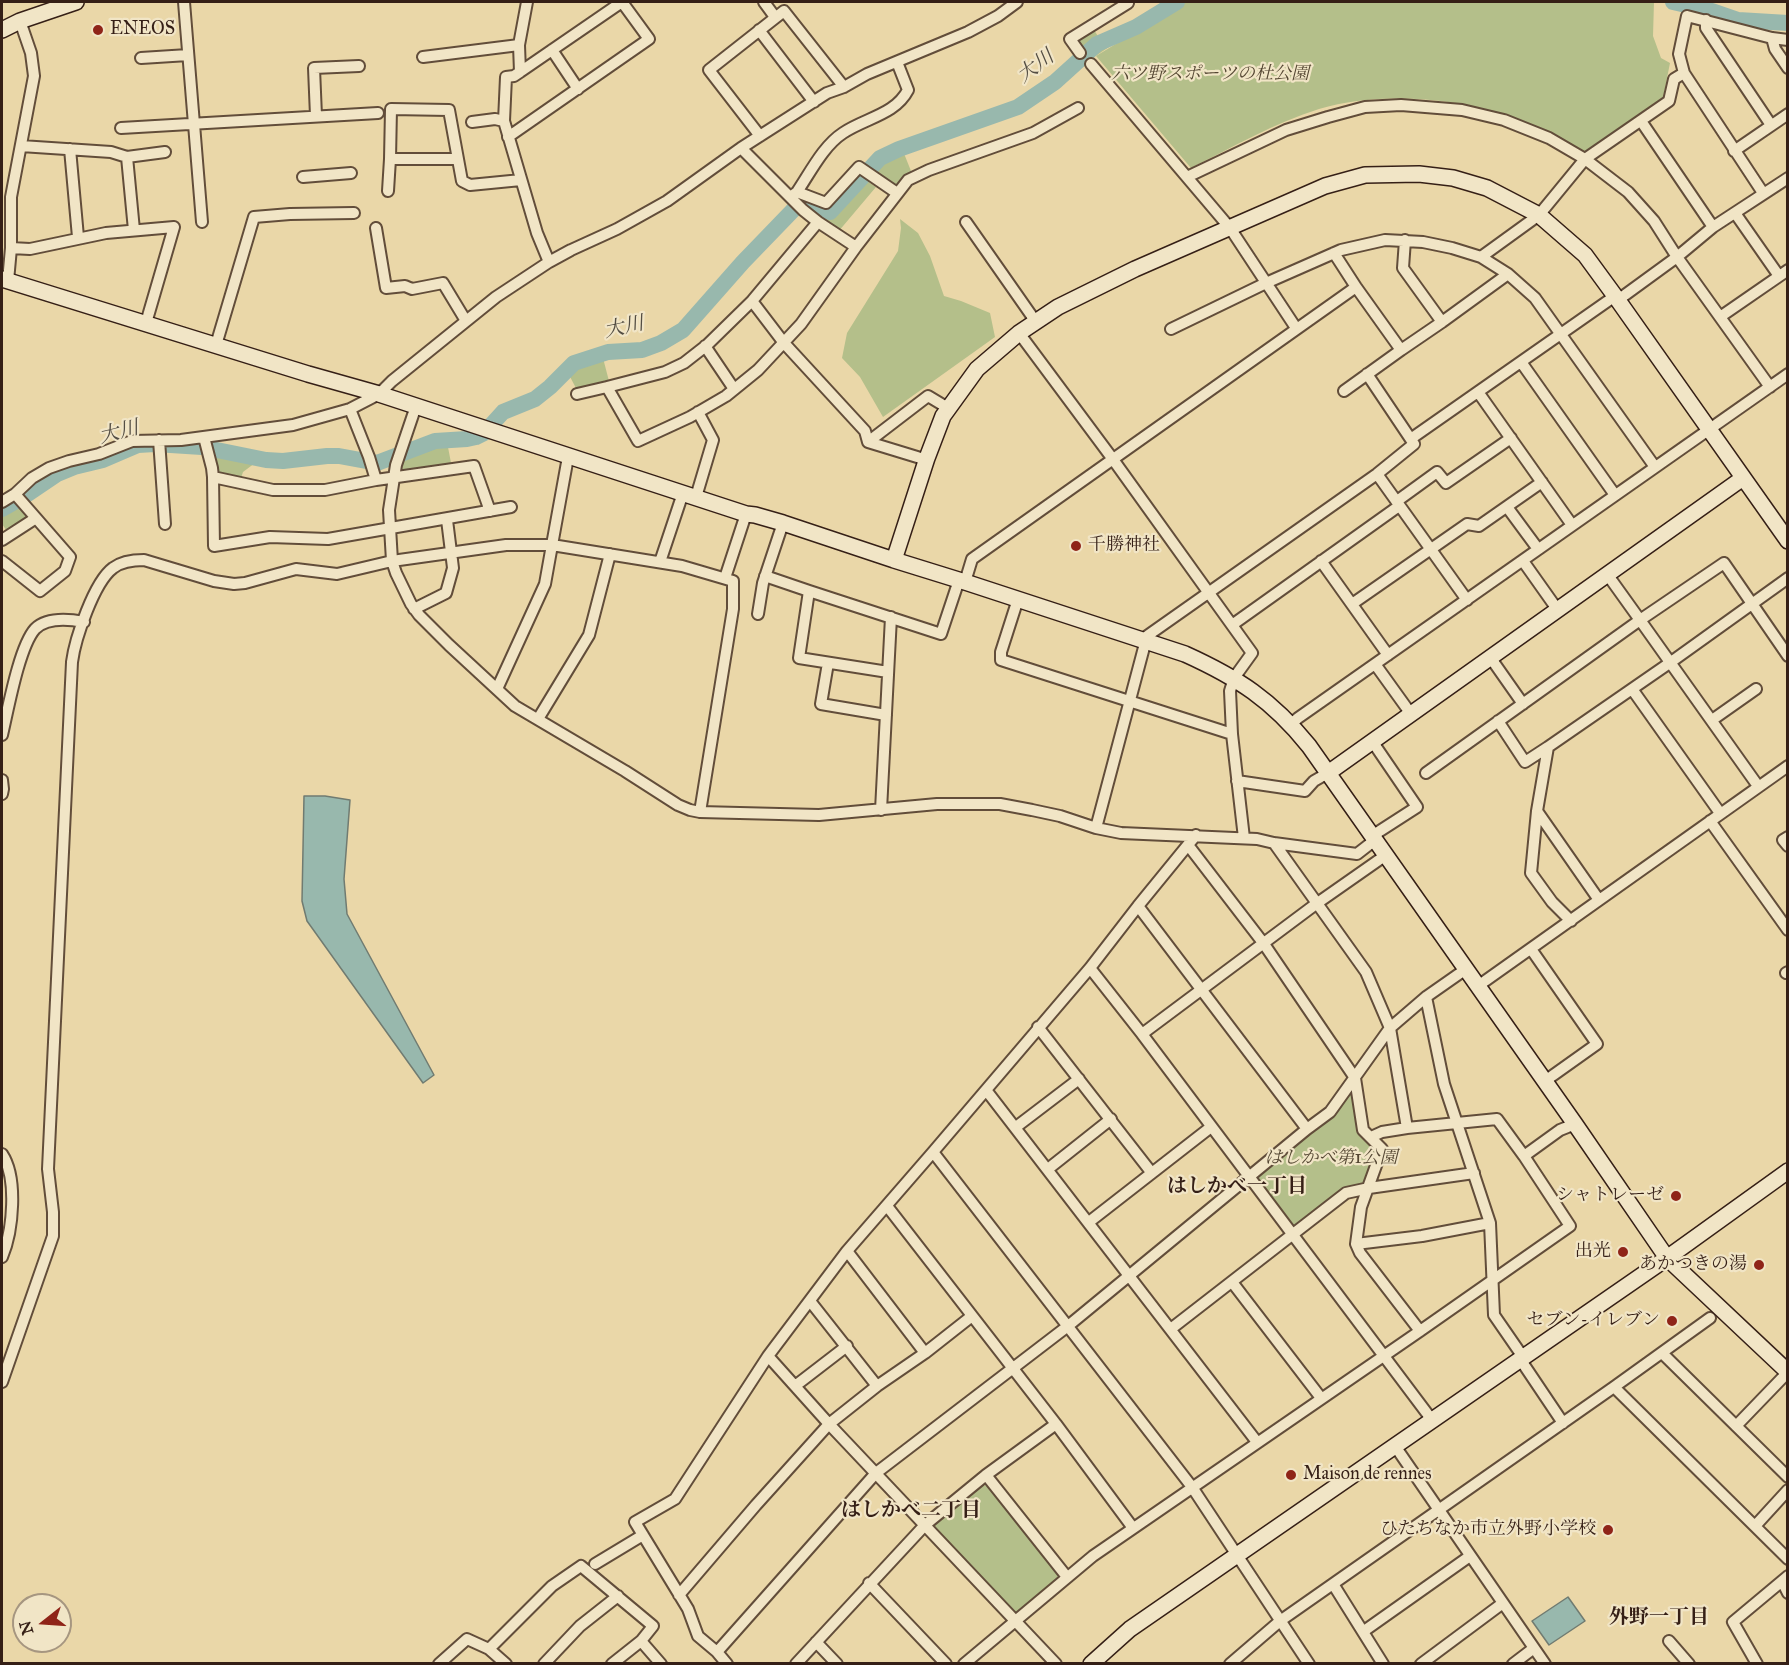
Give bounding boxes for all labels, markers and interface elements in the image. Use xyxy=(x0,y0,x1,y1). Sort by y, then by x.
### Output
place label: ENEOS xyxy=(110,19,175,41)
marker: ENEOS xyxy=(91,23,105,37)
water label: 大川 xyxy=(1013,45,1059,89)
park label: 六ツ野スポーツの杜公園 xyxy=(1111,64,1309,86)
water label: 大川 xyxy=(602,312,646,344)
water label: 大川 xyxy=(97,417,141,449)
place label: 千勝神社 xyxy=(1088,535,1160,557)
marker: 千勝神社 xyxy=(1069,539,1083,553)
park label: はしかべ第1公園 xyxy=(1264,1148,1398,1170)
district label: はしかべ一丁目 xyxy=(1167,1175,1307,1199)
place label: シャトレーゼ xyxy=(1556,1185,1664,1207)
marker: シャトレーゼ xyxy=(1669,1189,1683,1203)
place label: 出光 xyxy=(1575,1241,1611,1263)
marker: 出光 xyxy=(1616,1245,1630,1259)
place label: あかつきの湯 xyxy=(1639,1254,1747,1276)
marker: あかつきの湯 xyxy=(1752,1258,1766,1272)
place label: セブン-イレブン xyxy=(1527,1310,1660,1332)
marker: セブン-イレブン xyxy=(1665,1314,1679,1328)
place label: Maison de rennes xyxy=(1303,1464,1432,1486)
marker: Maison de rennes xyxy=(1284,1468,1298,1482)
district label: はしかべ二丁目 xyxy=(841,1499,981,1523)
place label: ひたちなか市立外野小学校 xyxy=(1380,1519,1596,1541)
marker: ひたちなか市立外野小学校 xyxy=(1601,1523,1615,1537)
north arrow xyxy=(12,1593,72,1653)
district label: 外野一丁目 xyxy=(1609,1606,1709,1630)
text: N xyxy=(15,1619,37,1637)

